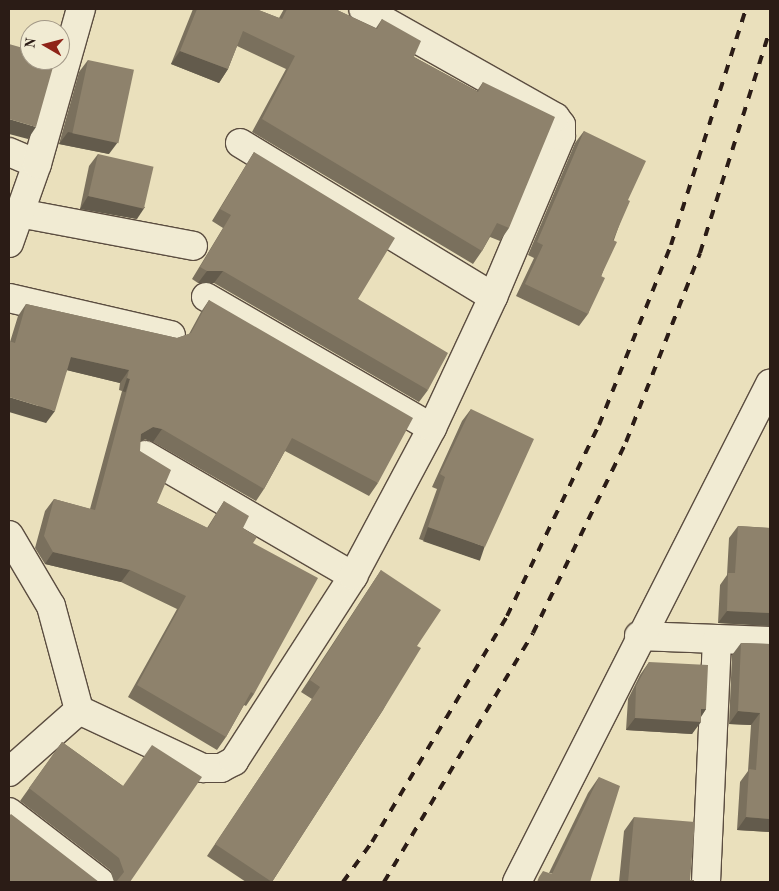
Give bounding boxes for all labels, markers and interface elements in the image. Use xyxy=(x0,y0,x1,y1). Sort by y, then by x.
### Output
north arrow xyxy=(20,20,70,70)
text: N xyxy=(23,37,39,49)

